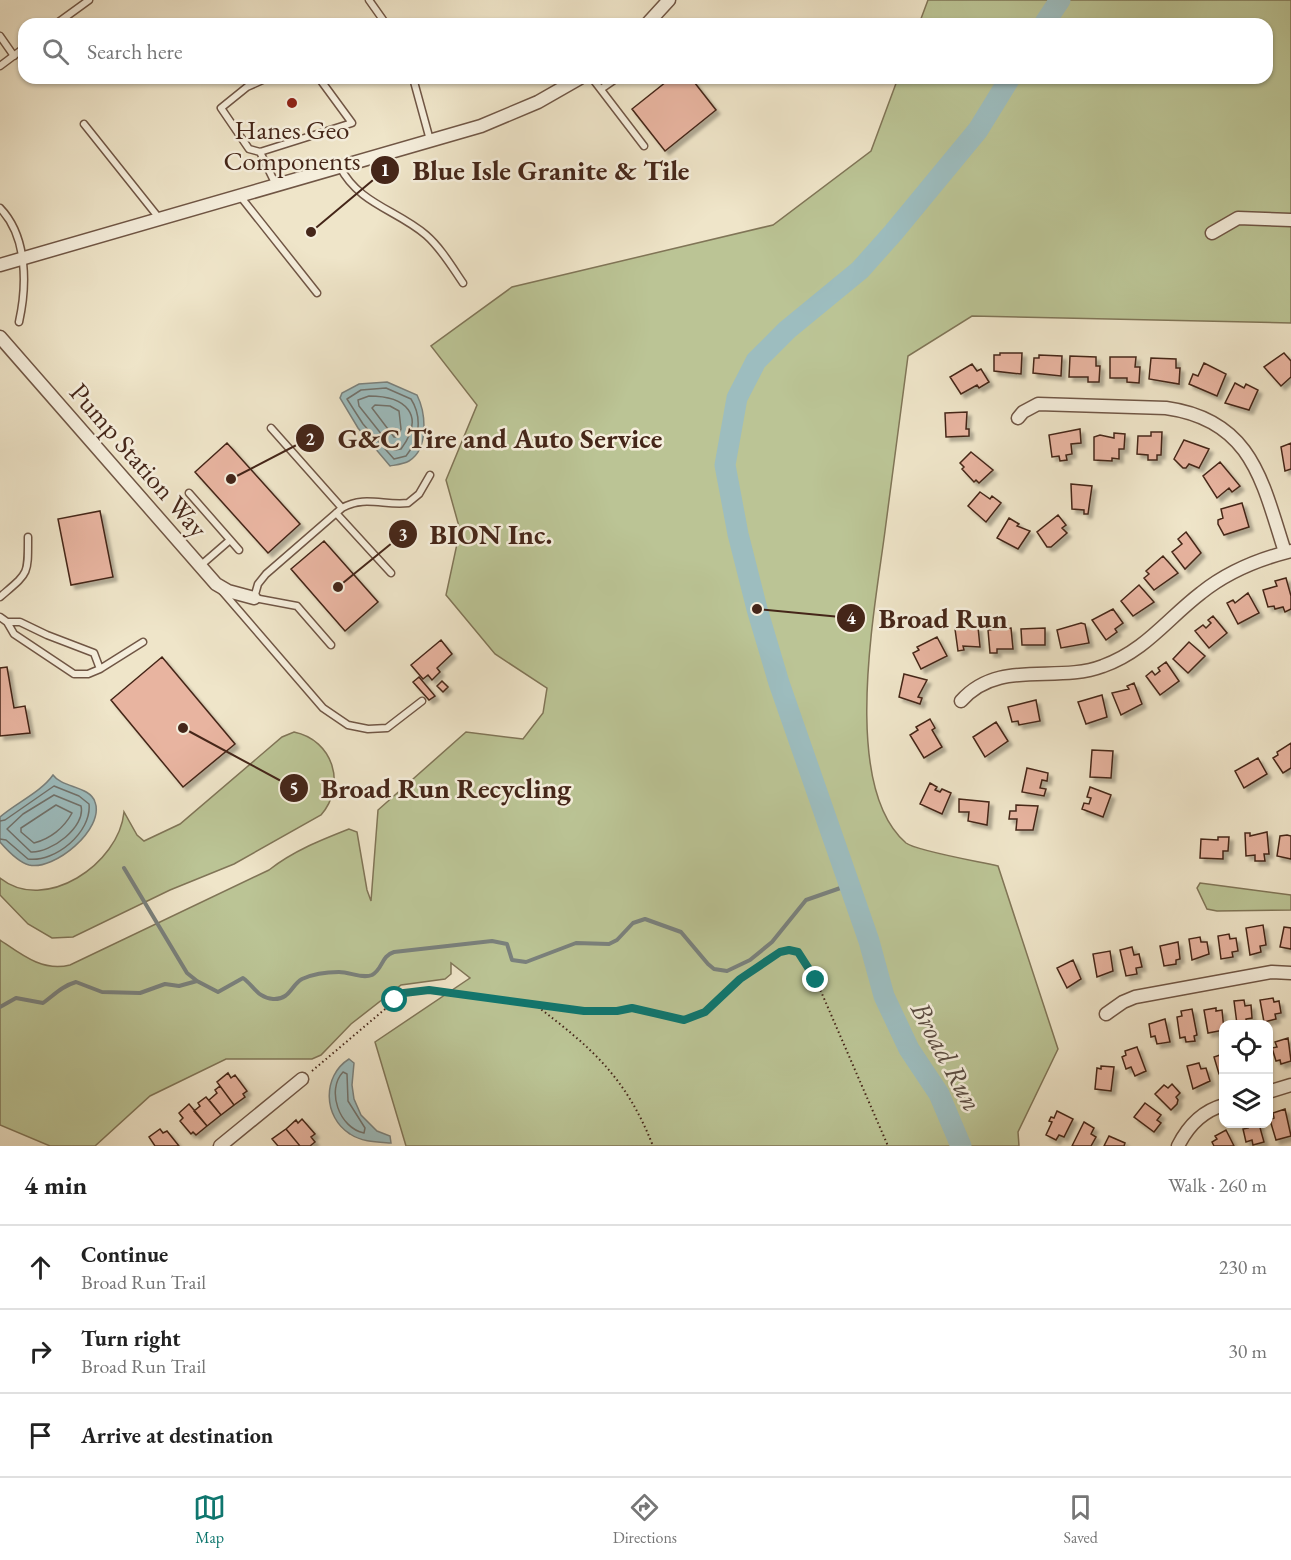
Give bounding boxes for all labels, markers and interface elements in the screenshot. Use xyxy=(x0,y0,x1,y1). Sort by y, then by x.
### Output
search box xyxy=(18,18,1273,84)
icon: search xyxy=(39,35,72,68)
text: Search here xyxy=(87,37,182,66)
marker: Hanes Geo Components xyxy=(285,96,299,110)
place label: Hanes Geo Components xyxy=(223,112,361,178)
callout: Blue Isle Granite & Tile xyxy=(370,147,701,193)
text: Blue Isle Granite & Tile xyxy=(412,152,690,188)
text: 1 xyxy=(380,158,390,181)
street label: Pump Station Way xyxy=(62,375,216,545)
callout: G&C Tire and Auto Service xyxy=(295,415,674,461)
text: G&C Tire and Auto Service xyxy=(338,420,662,456)
text: 2 xyxy=(305,427,315,450)
callout: BION Inc. xyxy=(388,511,565,557)
text: BION Inc. xyxy=(430,516,552,552)
text: 3 xyxy=(398,523,408,546)
callout: Broad Run xyxy=(836,595,1020,641)
text: Broad Run xyxy=(878,600,1008,636)
text: 4 xyxy=(846,606,856,629)
callout: Broad Run Recycling xyxy=(279,765,583,811)
text: Broad Run Recycling xyxy=(321,770,572,806)
text: 5 xyxy=(289,777,299,800)
route end xyxy=(802,966,828,992)
route start xyxy=(381,986,407,1012)
water label: Broad Run xyxy=(903,994,991,1117)
map controls xyxy=(1219,1020,1273,1128)
button: locate xyxy=(1219,1020,1273,1074)
button: layers xyxy=(1219,1074,1273,1128)
text: 4 min xyxy=(24,1168,87,1202)
text: Walk · 260 m xyxy=(1168,1172,1267,1198)
text: Continue xyxy=(81,1240,168,1269)
icon: ahead xyxy=(24,1251,57,1284)
text: 230 m xyxy=(1219,1254,1267,1280)
text: Broad Run Trail xyxy=(81,1269,206,1295)
text: Turn right xyxy=(81,1324,180,1353)
icon: right xyxy=(24,1335,57,1368)
text: 30 m xyxy=(1228,1338,1267,1364)
text: Broad Run Trail xyxy=(81,1353,206,1379)
icon: arrive xyxy=(24,1419,57,1452)
text: Arrive at destination xyxy=(81,1421,273,1450)
tab: Map xyxy=(193,1491,226,1548)
tab: Directions xyxy=(613,1491,677,1548)
tab: Saved xyxy=(1063,1491,1098,1548)

